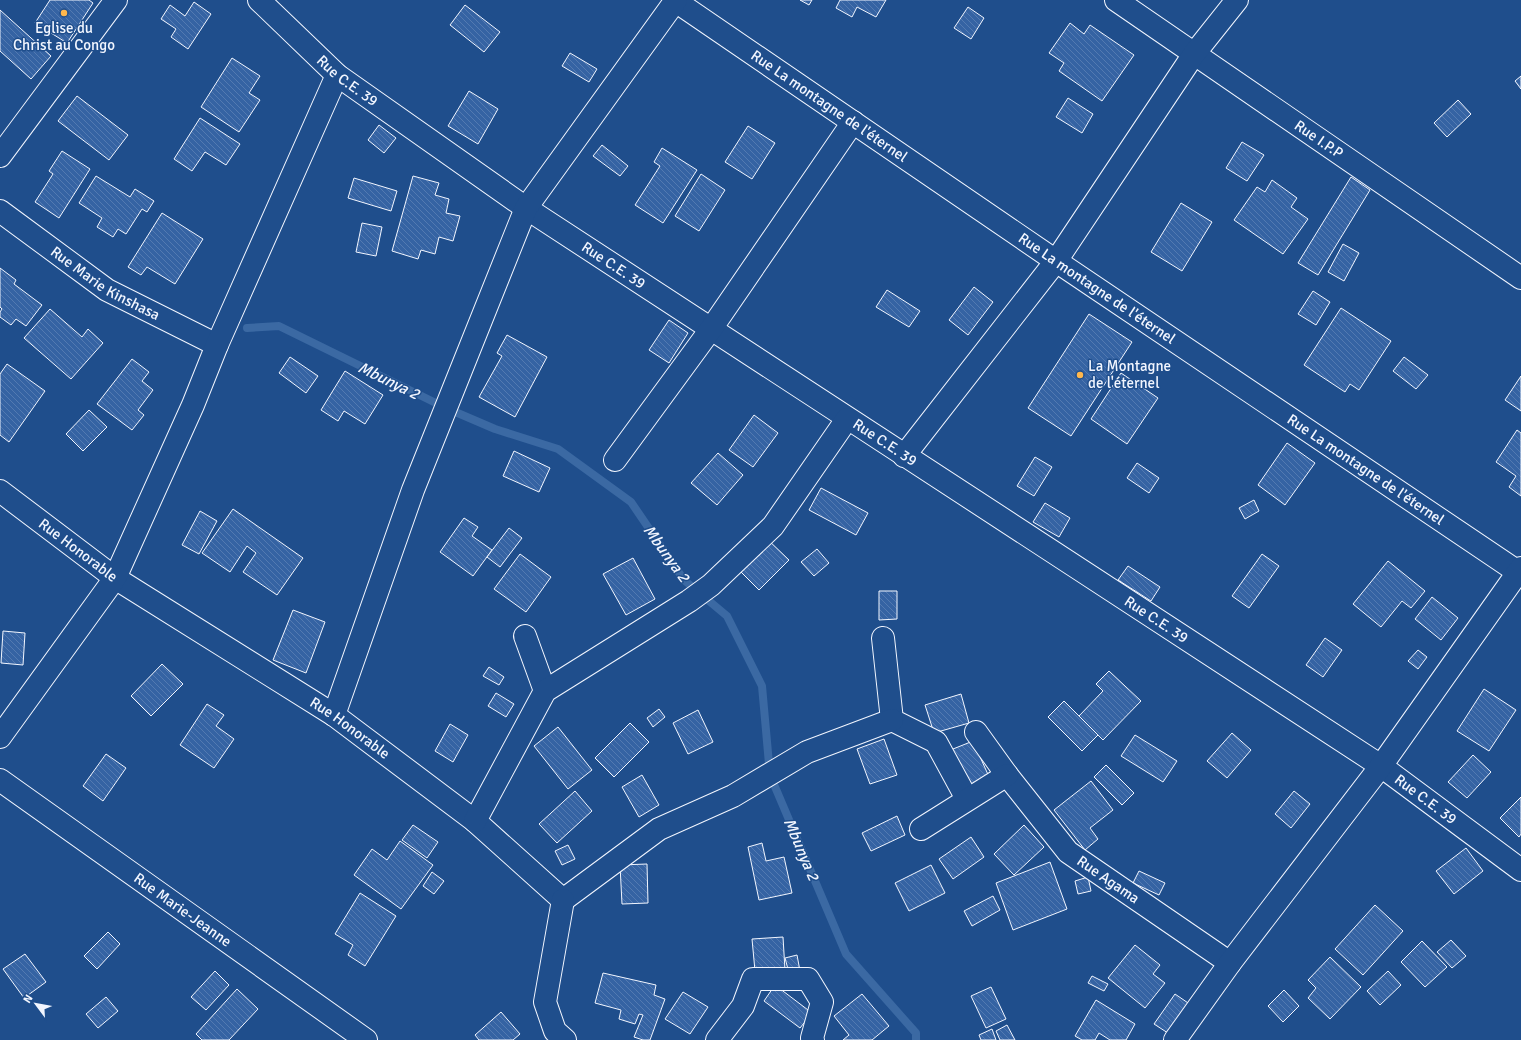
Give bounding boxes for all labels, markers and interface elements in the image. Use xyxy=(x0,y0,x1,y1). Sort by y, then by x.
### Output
marker: Eglise du Christ au Congo xyxy=(59,8,69,18)
place label: Eglise du Christ au Congo xyxy=(13,19,115,54)
street label: Rue La montagne de l'éternel xyxy=(748,46,911,166)
street label: Rue C.E. 39 xyxy=(313,51,382,110)
street label: Rue I.P.P xyxy=(1291,116,1347,162)
street label: Rue La montagne de l'éternel xyxy=(1015,229,1179,348)
street label: Rue C.E. 39 xyxy=(578,238,649,293)
street label: Rue Marie Kinshasa xyxy=(47,242,163,324)
water label: Mbunya 2 xyxy=(354,357,424,405)
place label: La Montagne de l'éternel xyxy=(1088,357,1171,392)
marker: La Montagne de l'éternel xyxy=(1075,370,1085,380)
street label: Rue La montagne de l'éternel xyxy=(1284,410,1448,529)
street label: Rue C.E. 39 xyxy=(850,415,920,470)
street label: Rue Honorable xyxy=(35,514,121,586)
water label: Mbunya 2 xyxy=(639,521,695,587)
street label: Rue C.E. 39 xyxy=(1121,592,1192,647)
street label: Rue Honorable xyxy=(307,693,393,763)
street label: Rue C.E. 39 xyxy=(1391,770,1460,828)
water label: Mbunya 2 xyxy=(779,815,824,885)
street label: Rue Agama xyxy=(1073,852,1143,907)
street label: Rue Marie-Jeanne xyxy=(130,869,235,951)
north arrow xyxy=(16,984,56,1024)
text: N xyxy=(20,992,35,1006)

